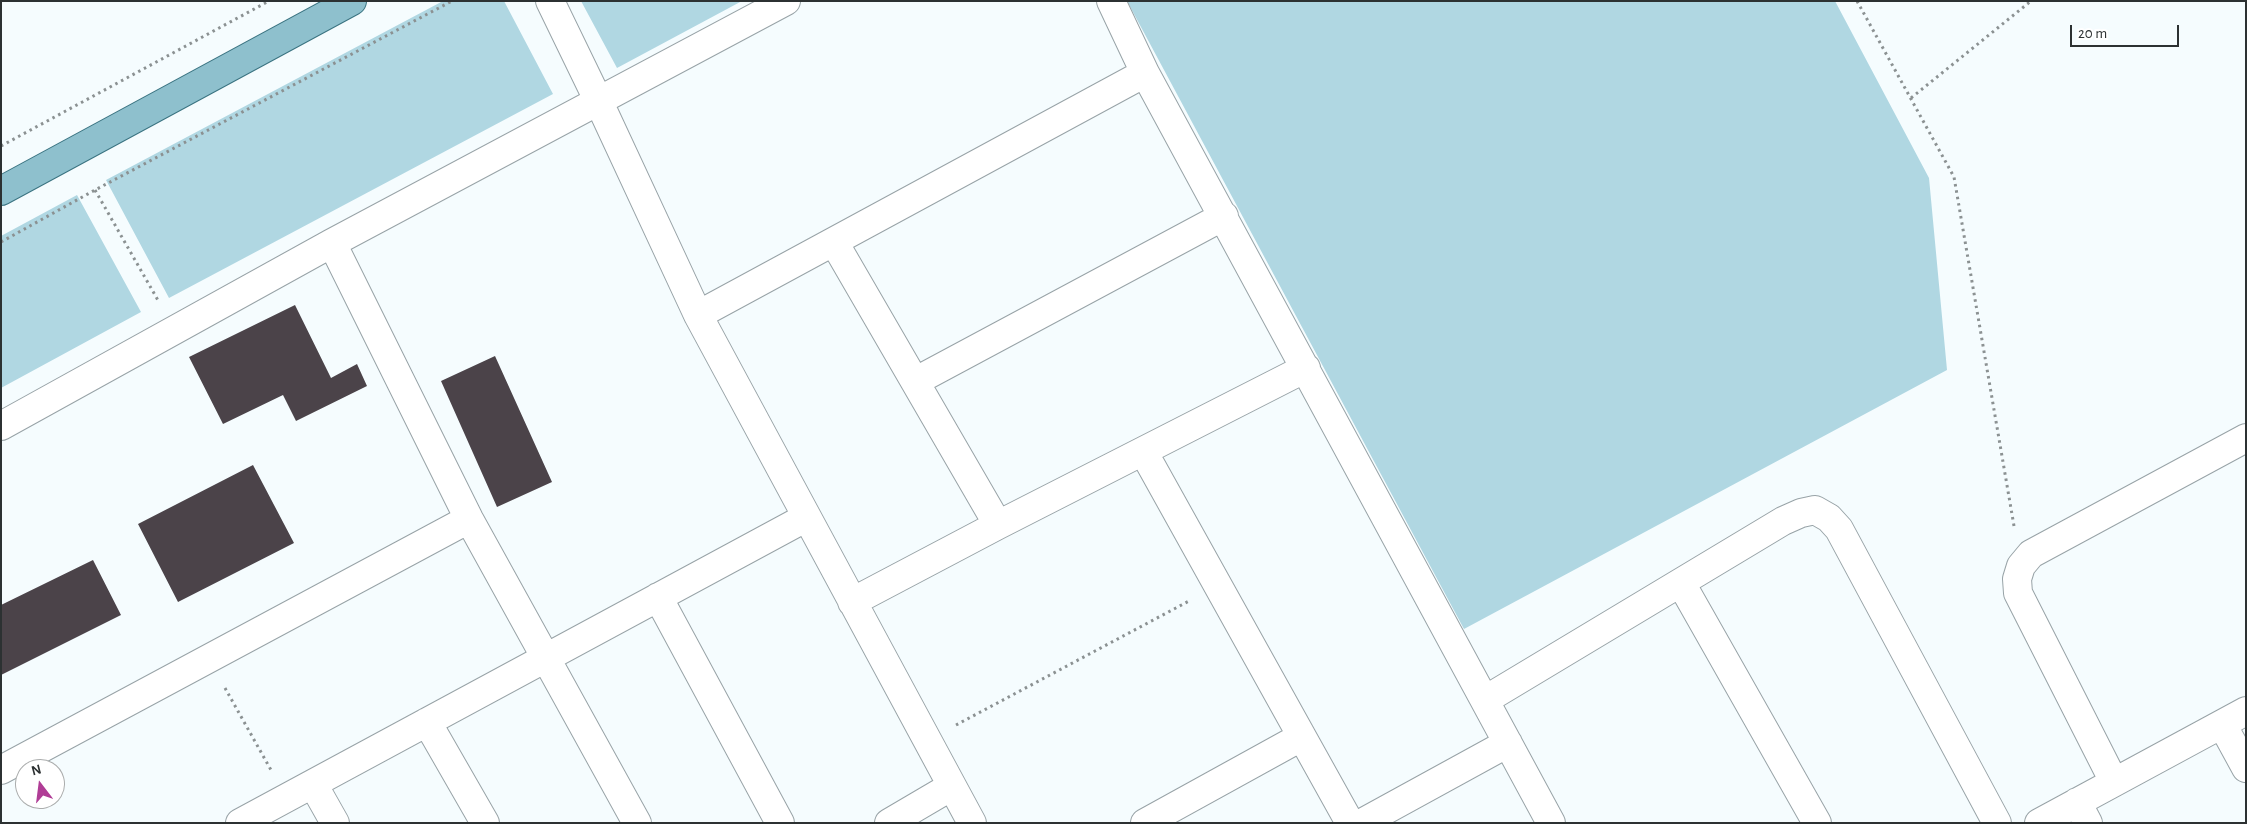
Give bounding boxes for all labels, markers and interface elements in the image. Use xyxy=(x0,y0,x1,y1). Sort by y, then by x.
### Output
scale bar xyxy=(2072,15,2181,47)
text: 20 m xyxy=(2078,26,2107,41)
north arrow xyxy=(15,759,65,809)
text: N xyxy=(30,762,43,779)

